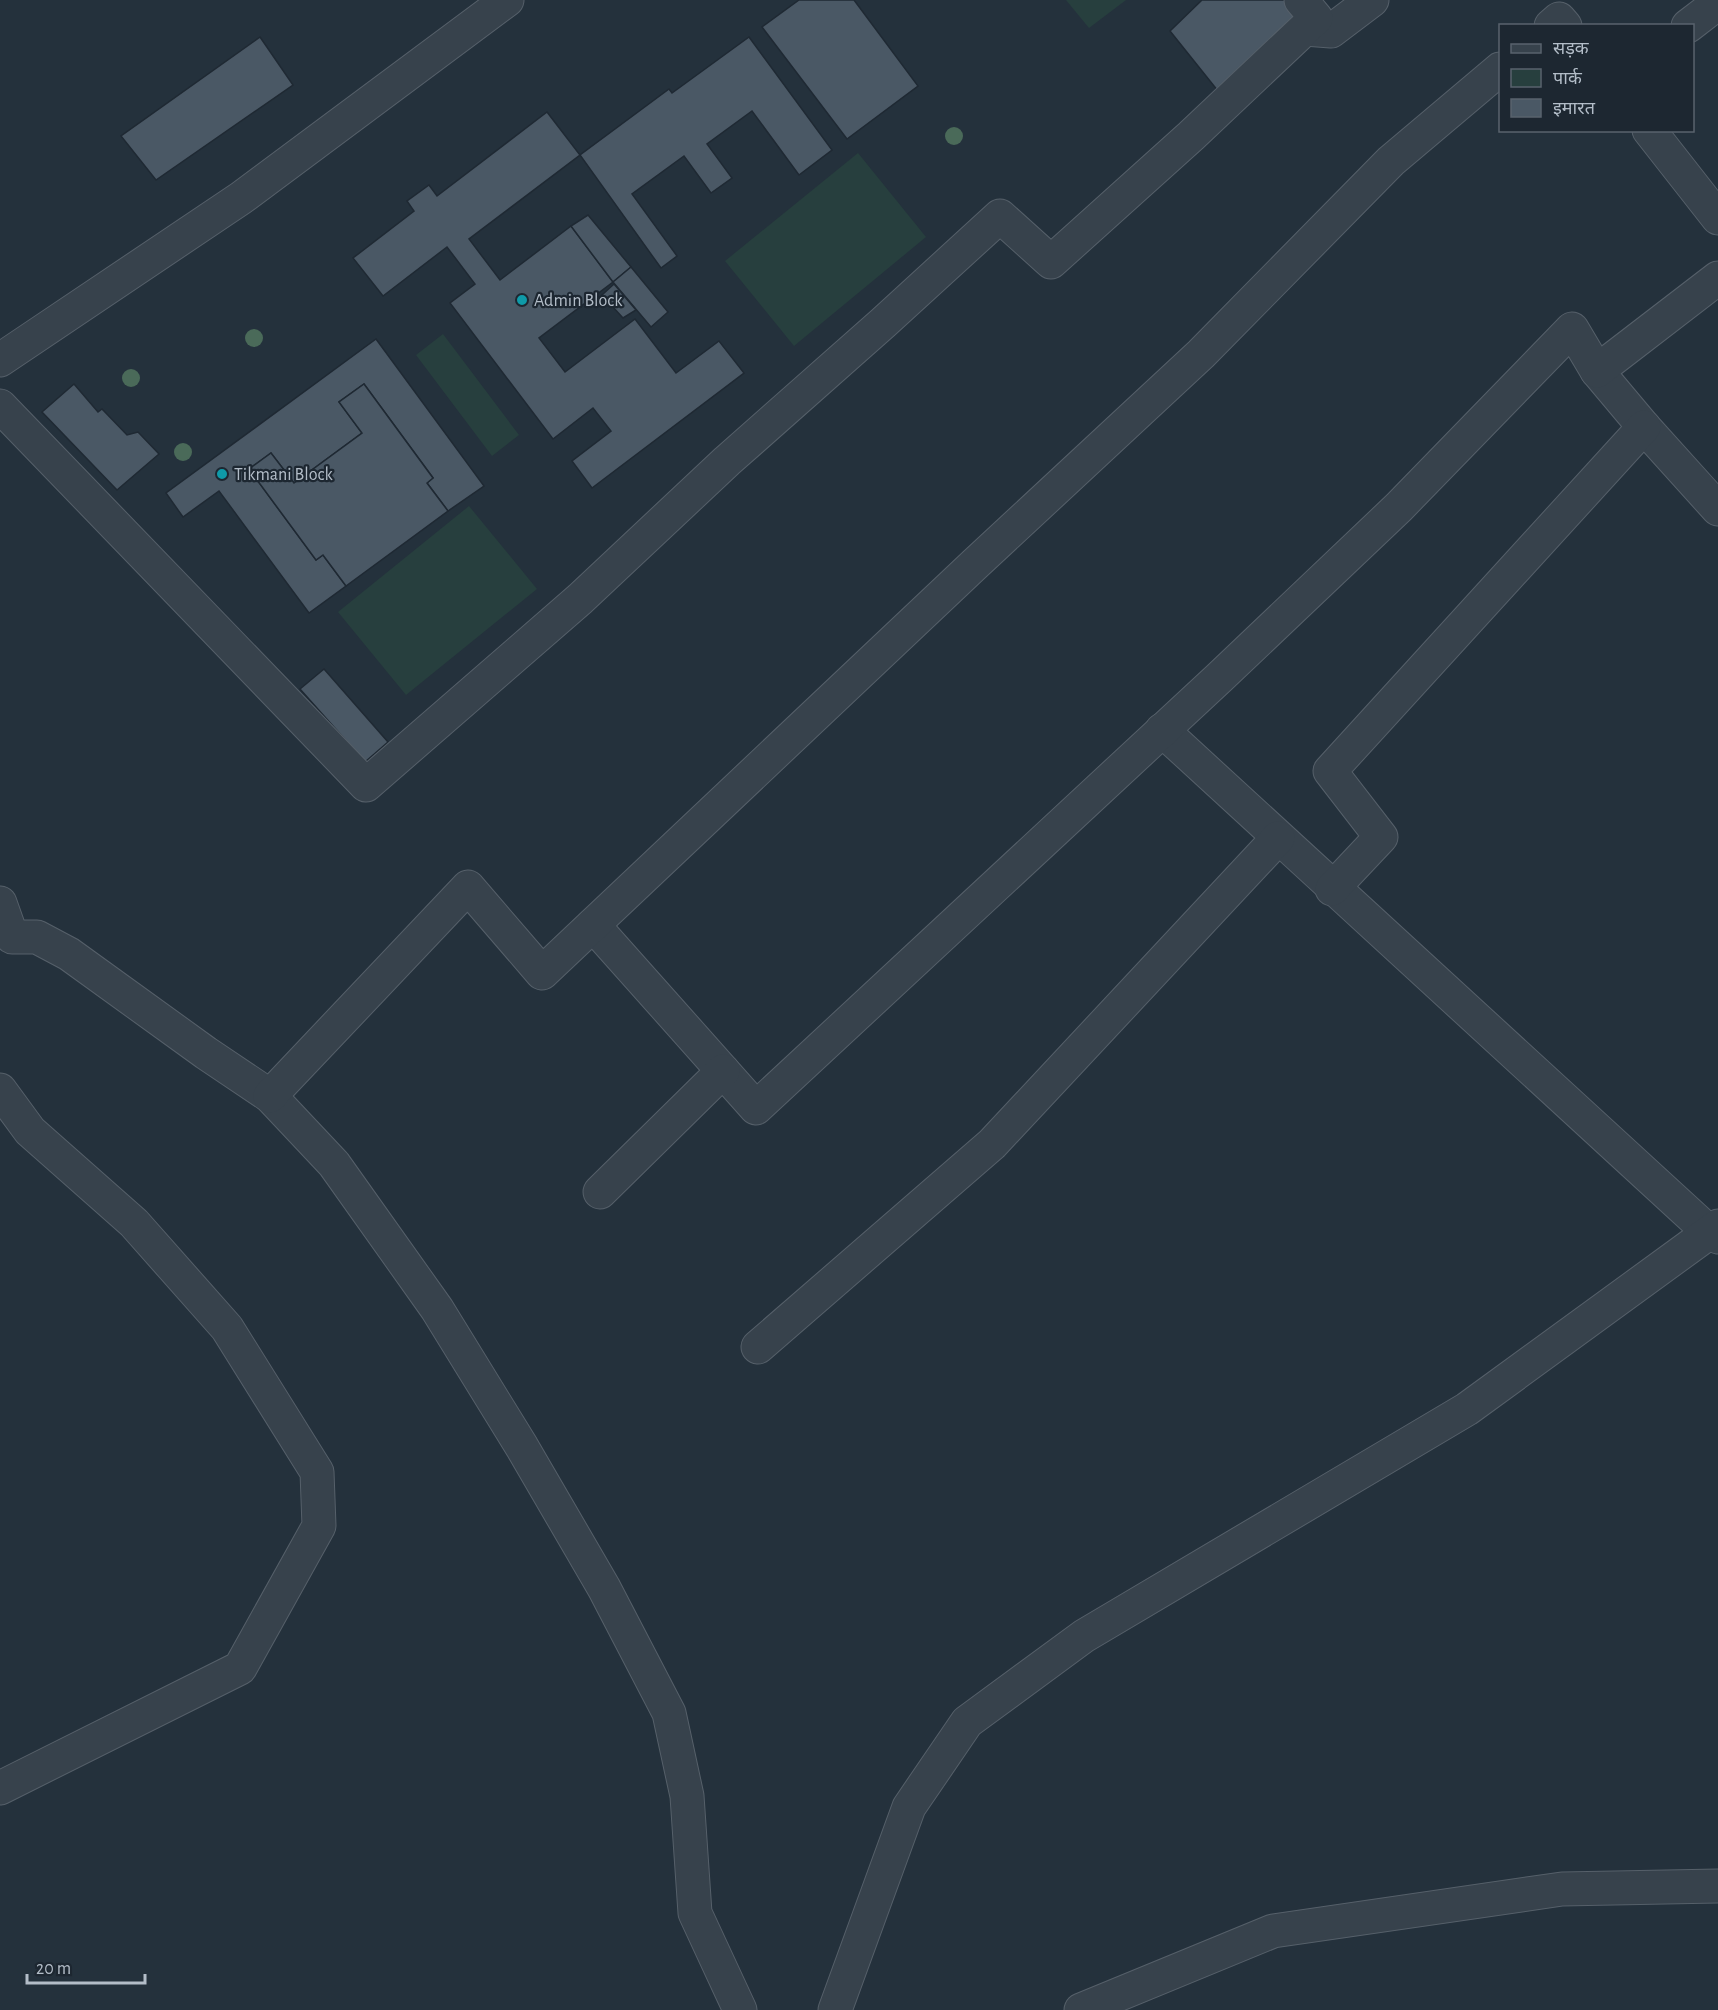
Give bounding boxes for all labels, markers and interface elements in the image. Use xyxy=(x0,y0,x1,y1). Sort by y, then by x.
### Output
legend xyxy=(1499,24,1694,132)
text: सड़क xyxy=(1553,40,1590,58)
text: पार्क xyxy=(1553,67,1583,88)
text: इमारत xyxy=(1553,100,1596,118)
place label: Admin Block xyxy=(534,292,623,310)
marker: Admin Block xyxy=(515,293,529,307)
place label: Tikmani Block xyxy=(234,466,333,484)
marker: Tikmani Block xyxy=(215,467,229,481)
scale bar xyxy=(27,1947,146,1985)
text: 20 m xyxy=(36,1960,71,1978)

